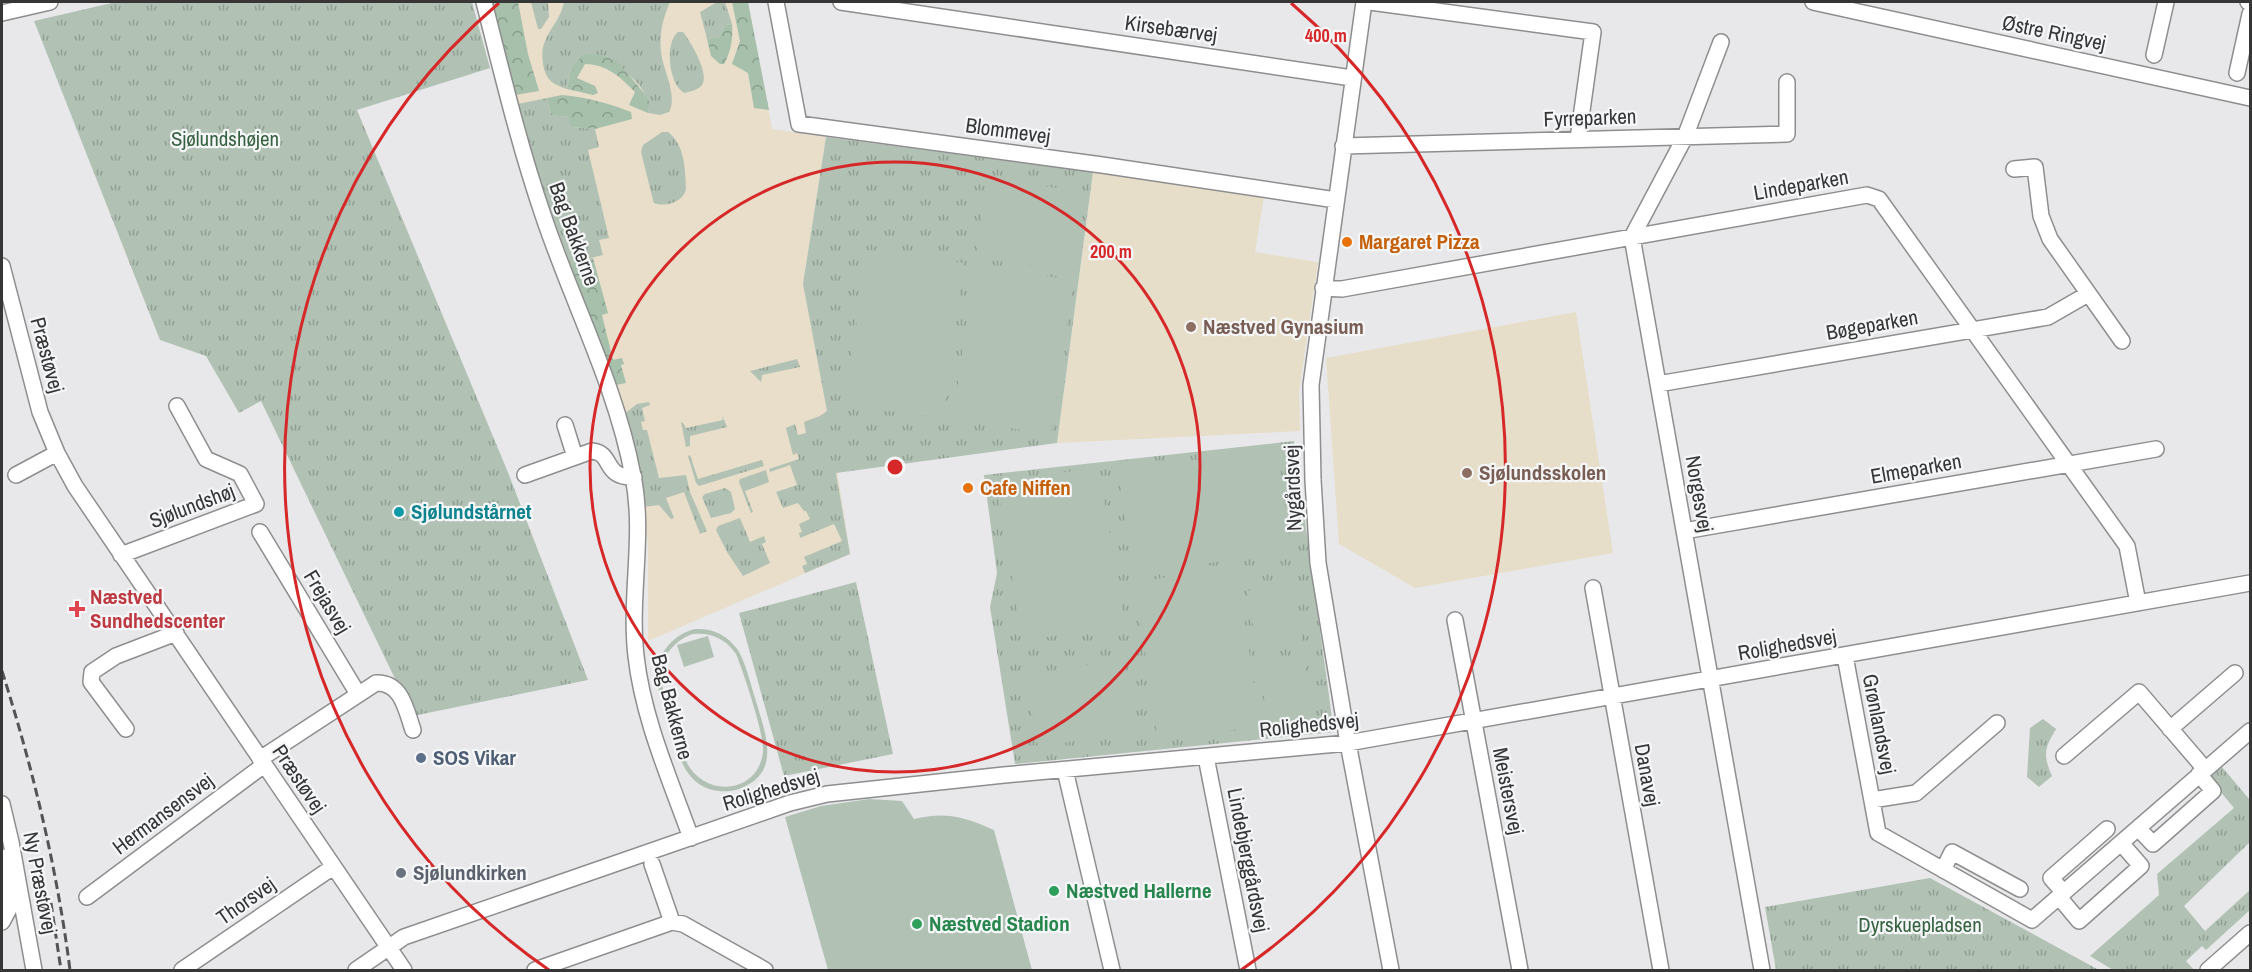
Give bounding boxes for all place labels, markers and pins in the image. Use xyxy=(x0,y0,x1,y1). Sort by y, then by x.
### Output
place label: Margaret Pizza xyxy=(1359,227,1480,256)
marker: Margaret Pizza xyxy=(1340,235,1354,249)
place label: Næstved Gynasium xyxy=(1203,312,1364,341)
marker: Næstved Gynasium xyxy=(1184,320,1198,334)
centre of rings xyxy=(885,457,905,477)
place label: Sjølundsskolen xyxy=(1479,458,1606,487)
marker: Sjølundsskolen xyxy=(1460,466,1474,480)
place label: Cafe Niffen xyxy=(980,473,1071,502)
marker: Cafe Niffen xyxy=(961,481,975,495)
place label: Sjølundstårnet xyxy=(411,497,532,526)
marker: Sjølundstårnet xyxy=(392,505,406,519)
place label: Næstved Sundhedscenter xyxy=(90,582,225,635)
marker: Næstved Sundhedscenter xyxy=(68,600,86,618)
place label: SOS Vikar xyxy=(433,743,516,772)
marker: SOS Vikar xyxy=(414,751,428,765)
place label: Sjølundkirken xyxy=(413,858,527,887)
marker: Sjølundkirken xyxy=(394,866,408,880)
place label: Næstved Hallerne xyxy=(1066,876,1211,905)
marker: Næstved Hallerne xyxy=(1047,884,1061,898)
place label: Næstved Stadion xyxy=(929,909,1070,938)
marker: Næstved Stadion xyxy=(910,917,924,931)

